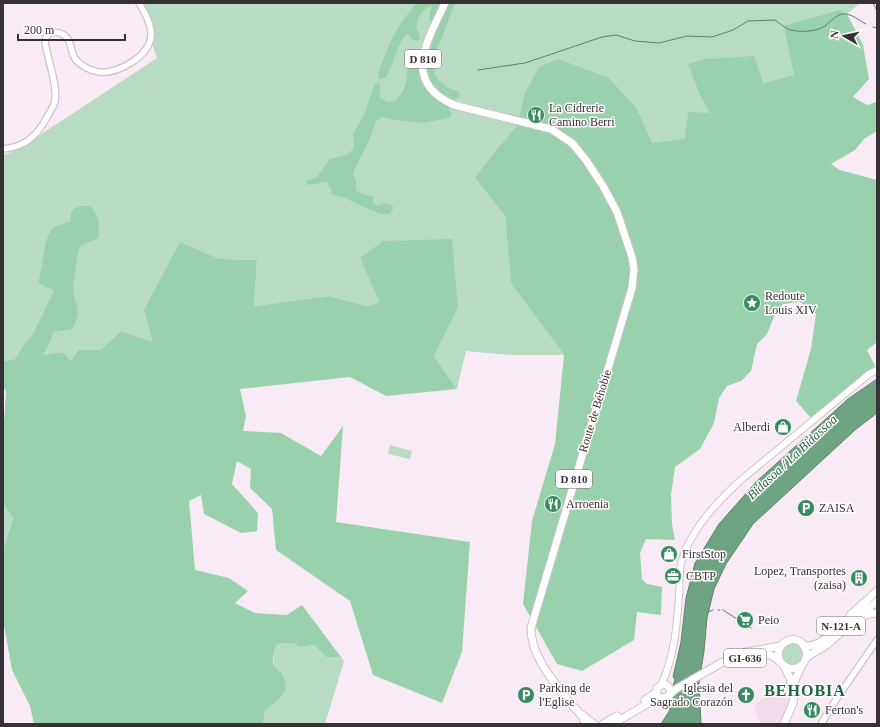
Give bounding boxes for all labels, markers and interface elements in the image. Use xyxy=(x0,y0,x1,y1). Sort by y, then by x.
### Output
scale bar xyxy=(18,16,125,42)
north arrow xyxy=(824,16,864,56)
text: 200 m xyxy=(24,23,55,37)
text: N xyxy=(828,30,841,39)
road number: D 810 xyxy=(405,50,441,68)
place label: La Cidrerie Camino Berri xyxy=(549,101,615,129)
restaurant icon: La Cidrerie Camino Berri xyxy=(526,105,546,125)
place label: Redoute Louis XIV xyxy=(765,289,817,317)
place icon: Redoute Louis XIV xyxy=(742,293,762,313)
street label: Route de Béhobie xyxy=(576,368,614,454)
water label: Bidasoa / La Bidassoa xyxy=(744,411,840,503)
shop icon: Alberdi xyxy=(773,417,793,437)
place label: Alberdi xyxy=(733,420,771,434)
road number: D 810 xyxy=(556,470,592,488)
restaurant icon: Arroenia xyxy=(543,494,563,514)
place label: Arroenia xyxy=(566,497,609,511)
parking icon: ZAISA xyxy=(796,498,816,518)
place label: ZAISA xyxy=(819,501,855,515)
shop icon: FirstStop xyxy=(659,544,679,564)
place label: FirstStop xyxy=(682,547,726,561)
place label: Lopez, Transportes (zaisa) xyxy=(754,564,846,592)
office icon: CBTP xyxy=(663,566,683,586)
building icon: Lopez, Transportes (zaisa) xyxy=(849,568,869,588)
place label: CBTP xyxy=(686,569,716,583)
supermarket icon: Peio xyxy=(735,610,755,630)
place label: Peio xyxy=(758,613,779,627)
road number: N-121-A xyxy=(817,617,865,635)
road number: GI-636 xyxy=(724,649,766,667)
place label: Parking de l'Eglise xyxy=(539,681,591,709)
place label: Iglesia del Sagrado Corazón xyxy=(650,681,734,709)
district label: BEHOBIA xyxy=(764,682,846,699)
parking icon: Parking de l'Eglise xyxy=(516,685,536,705)
church icon: Iglesia del Sagrado Corazón xyxy=(736,685,756,705)
restaurant icon: Ferton's xyxy=(802,700,822,720)
place label: Ferton's xyxy=(825,703,863,717)

